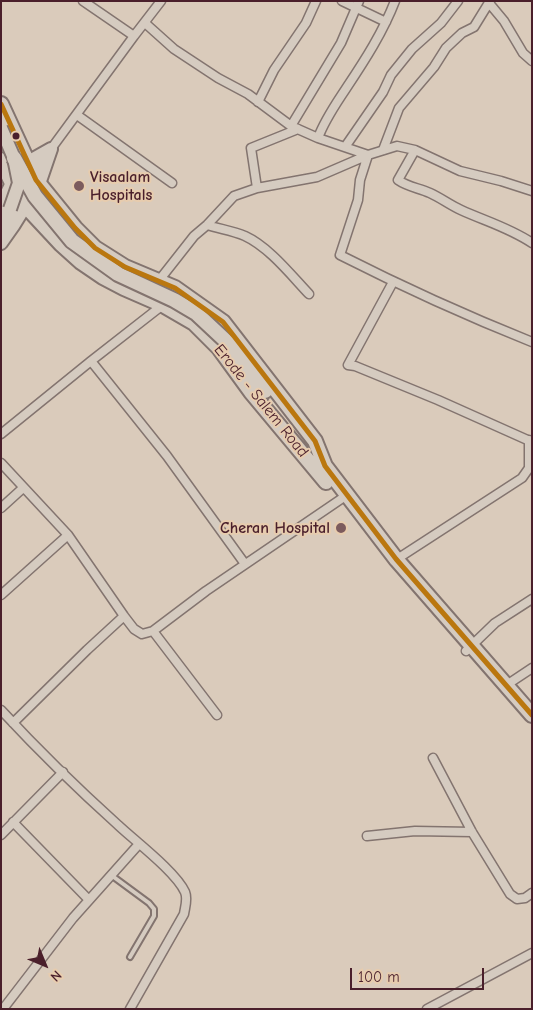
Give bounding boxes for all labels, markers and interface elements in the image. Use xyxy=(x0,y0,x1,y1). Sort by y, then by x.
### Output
unlabelled marker xyxy=(11,131,21,141)
place label: Visaalam Hospitals xyxy=(90,167,152,205)
marker: Visaalam Hospitals xyxy=(72,179,86,193)
street label: Erode - Salem Road xyxy=(210,341,312,461)
place label: Cheran Hospital xyxy=(220,518,330,538)
marker: Cheran Hospital xyxy=(334,521,348,535)
north arrow xyxy=(20,940,70,990)
scale bar xyxy=(353,958,487,990)
text: N xyxy=(47,967,65,985)
text: 100 m xyxy=(358,968,400,986)

